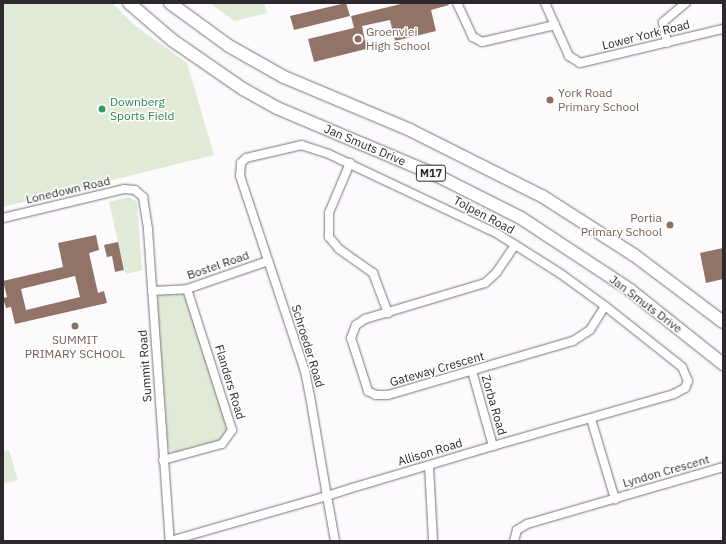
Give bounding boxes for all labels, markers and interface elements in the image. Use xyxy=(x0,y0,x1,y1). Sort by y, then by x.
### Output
street label: Lower York Road xyxy=(601,17,691,53)
place label: Groenvlei High School xyxy=(366,25,430,53)
marker: Groenvlei High School xyxy=(353,34,363,44)
place label: York Road Primary School xyxy=(558,86,639,114)
place label: Downberg Sports Field xyxy=(110,95,175,123)
marker: York Road Primary School xyxy=(545,95,555,105)
marker: Downberg Sports Field xyxy=(97,104,107,114)
street label: Jan Smuts Drive xyxy=(322,121,408,169)
road number: M17 xyxy=(415,164,447,182)
street label: Lonedown Road xyxy=(24,173,112,207)
street label: Tolpen Road xyxy=(451,193,517,237)
place label: Portia Primary School xyxy=(581,211,662,239)
marker: Portia Primary School xyxy=(665,220,675,230)
street label: Bostel Road xyxy=(185,248,251,282)
street label: Jan Smuts Drive xyxy=(607,272,685,336)
street label: Schroeder Road xyxy=(289,303,327,389)
marker: SUMMIT PRIMARY SCHOOL xyxy=(70,321,80,331)
street label: Summit Road xyxy=(135,329,155,403)
place label: SUMMIT PRIMARY SCHOOL xyxy=(25,333,125,361)
street label: Flanders Road xyxy=(212,343,248,421)
street label: Gateway Crescent xyxy=(388,349,486,389)
street label: Zorba Road xyxy=(479,373,509,437)
street label: Allison Road xyxy=(396,435,464,469)
street label: Lyndon Crescent xyxy=(621,452,711,490)

